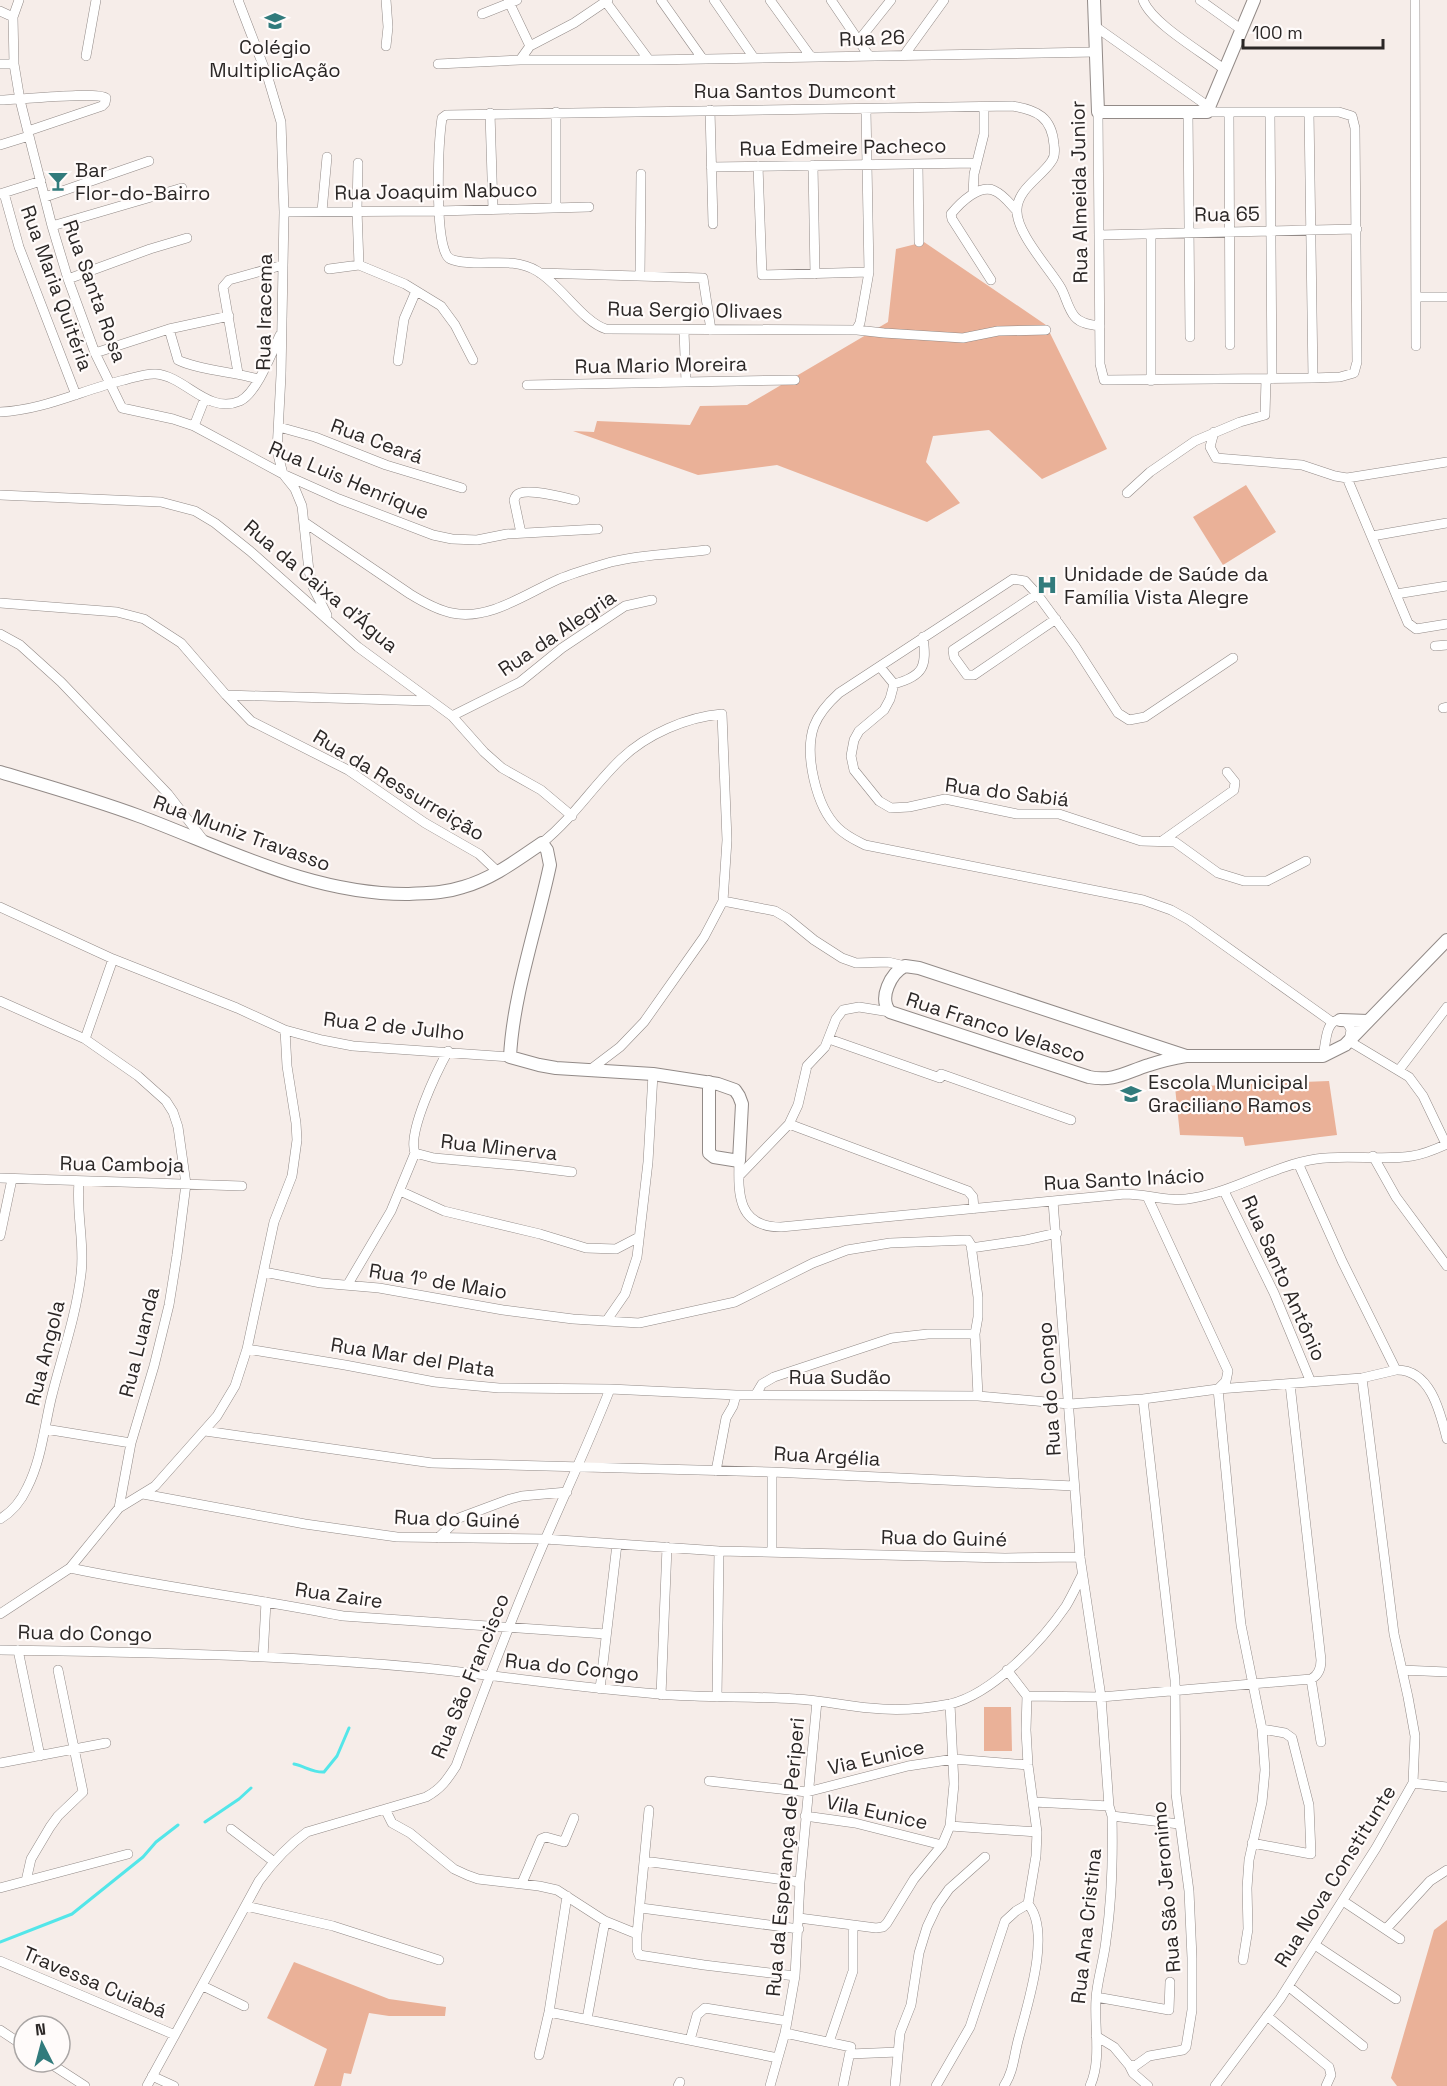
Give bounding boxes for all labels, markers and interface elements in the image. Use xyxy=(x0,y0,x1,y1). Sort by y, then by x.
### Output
school or university icon: Colégio MultiplicAção xyxy=(263,9,287,33)
scale bar xyxy=(1243,12,1382,50)
text: 100 m xyxy=(1252,21,1303,44)
street label: Rua 26 xyxy=(839,24,905,52)
place label: Colégio MultiplicAção xyxy=(209,34,341,83)
street label: Rua Santos Dumcont xyxy=(694,78,896,104)
street label: Rua Almeida Junior xyxy=(1064,100,1094,284)
street label: Rua Edmeire Pacheco xyxy=(739,132,947,162)
place label: Bar Flor-do-Bairro xyxy=(75,157,210,206)
bar icon: Bar Flor-do-Bairro xyxy=(46,169,70,193)
street label: Rua Joaquim Nabuco xyxy=(334,176,538,206)
street label: Rua 65 xyxy=(1194,200,1260,228)
street label: Rua Maria Quitéria xyxy=(15,202,99,374)
street label: Rua Santa Rosa xyxy=(57,216,133,366)
street label: Rua Iracema xyxy=(250,253,278,371)
street label: Rua Sergio Olivaes xyxy=(607,295,783,325)
street label: Rua Mario Moreira xyxy=(575,350,747,380)
street label: Rua Ceará xyxy=(327,412,427,470)
street label: Rua Luis Henrique xyxy=(265,434,433,526)
street label: Rua da Caixa d'Água xyxy=(238,514,404,658)
place label: Unidade de Saúde da Família Vista Alegre xyxy=(1064,561,1268,610)
hospital icon: Unidade de Saúde da Família Vista Alegre xyxy=(1035,573,1059,597)
street label: Rua da Alegria xyxy=(493,584,621,682)
street label: Rua da Ressurreição xyxy=(308,723,490,847)
street label: Rua do Sabiá xyxy=(943,771,1071,813)
street label: Rua Muniz Travasso xyxy=(150,789,334,877)
street label: Rua Franco Velasco xyxy=(903,986,1089,1068)
street label: Rua 2 de Julho xyxy=(322,1006,466,1046)
place label: Escola Municipal Graciliano Ramos xyxy=(1148,1069,1312,1118)
school or university icon: Escola Municipal Graciliano Ramos xyxy=(1119,1082,1143,1106)
street label: Rua Minerva xyxy=(439,1128,559,1166)
street label: Rua Camboja xyxy=(59,1150,185,1178)
street label: Rua Santo Inácio xyxy=(1043,1162,1205,1196)
street label: Rua Santo Antônio xyxy=(1236,1191,1332,1365)
street label: Rua 1º de Maio xyxy=(367,1257,509,1305)
street label: Rua Luanda xyxy=(113,1284,165,1400)
street label: Rua Angola xyxy=(19,1298,71,1408)
street label: Rua do Congo xyxy=(1031,1321,1067,1457)
street label: Rua Mar del Plata xyxy=(329,1331,497,1383)
street label: Rua Sudão xyxy=(789,1364,891,1390)
street label: Rua Argélia xyxy=(773,1440,881,1472)
street label: Rua do Guiné xyxy=(393,1504,521,1534)
street label: Rua do Guiné xyxy=(881,1524,1007,1552)
street label: Rua Zaire xyxy=(293,1576,385,1614)
street label: Rua São Francisco xyxy=(425,1590,515,1762)
street label: Rua do Congo xyxy=(18,1619,152,1647)
street label: Rua do Congo xyxy=(504,1647,640,1687)
street label: Rua da Esperança de Periperi xyxy=(760,1716,810,1998)
street label: Via Eunice xyxy=(825,1733,927,1781)
street label: Rua Nova Constitunte xyxy=(1268,1780,1402,1972)
street label: Vila Eunice xyxy=(824,1789,930,1835)
street label: Rua São Jeronimo xyxy=(1146,1800,1186,1974)
street label: Rua Ana Cristina xyxy=(1065,1847,1107,2005)
street label: Travessa Cuiabá xyxy=(19,1940,171,2024)
north arrow xyxy=(12,2014,72,2074)
text: N xyxy=(34,2019,47,2041)

